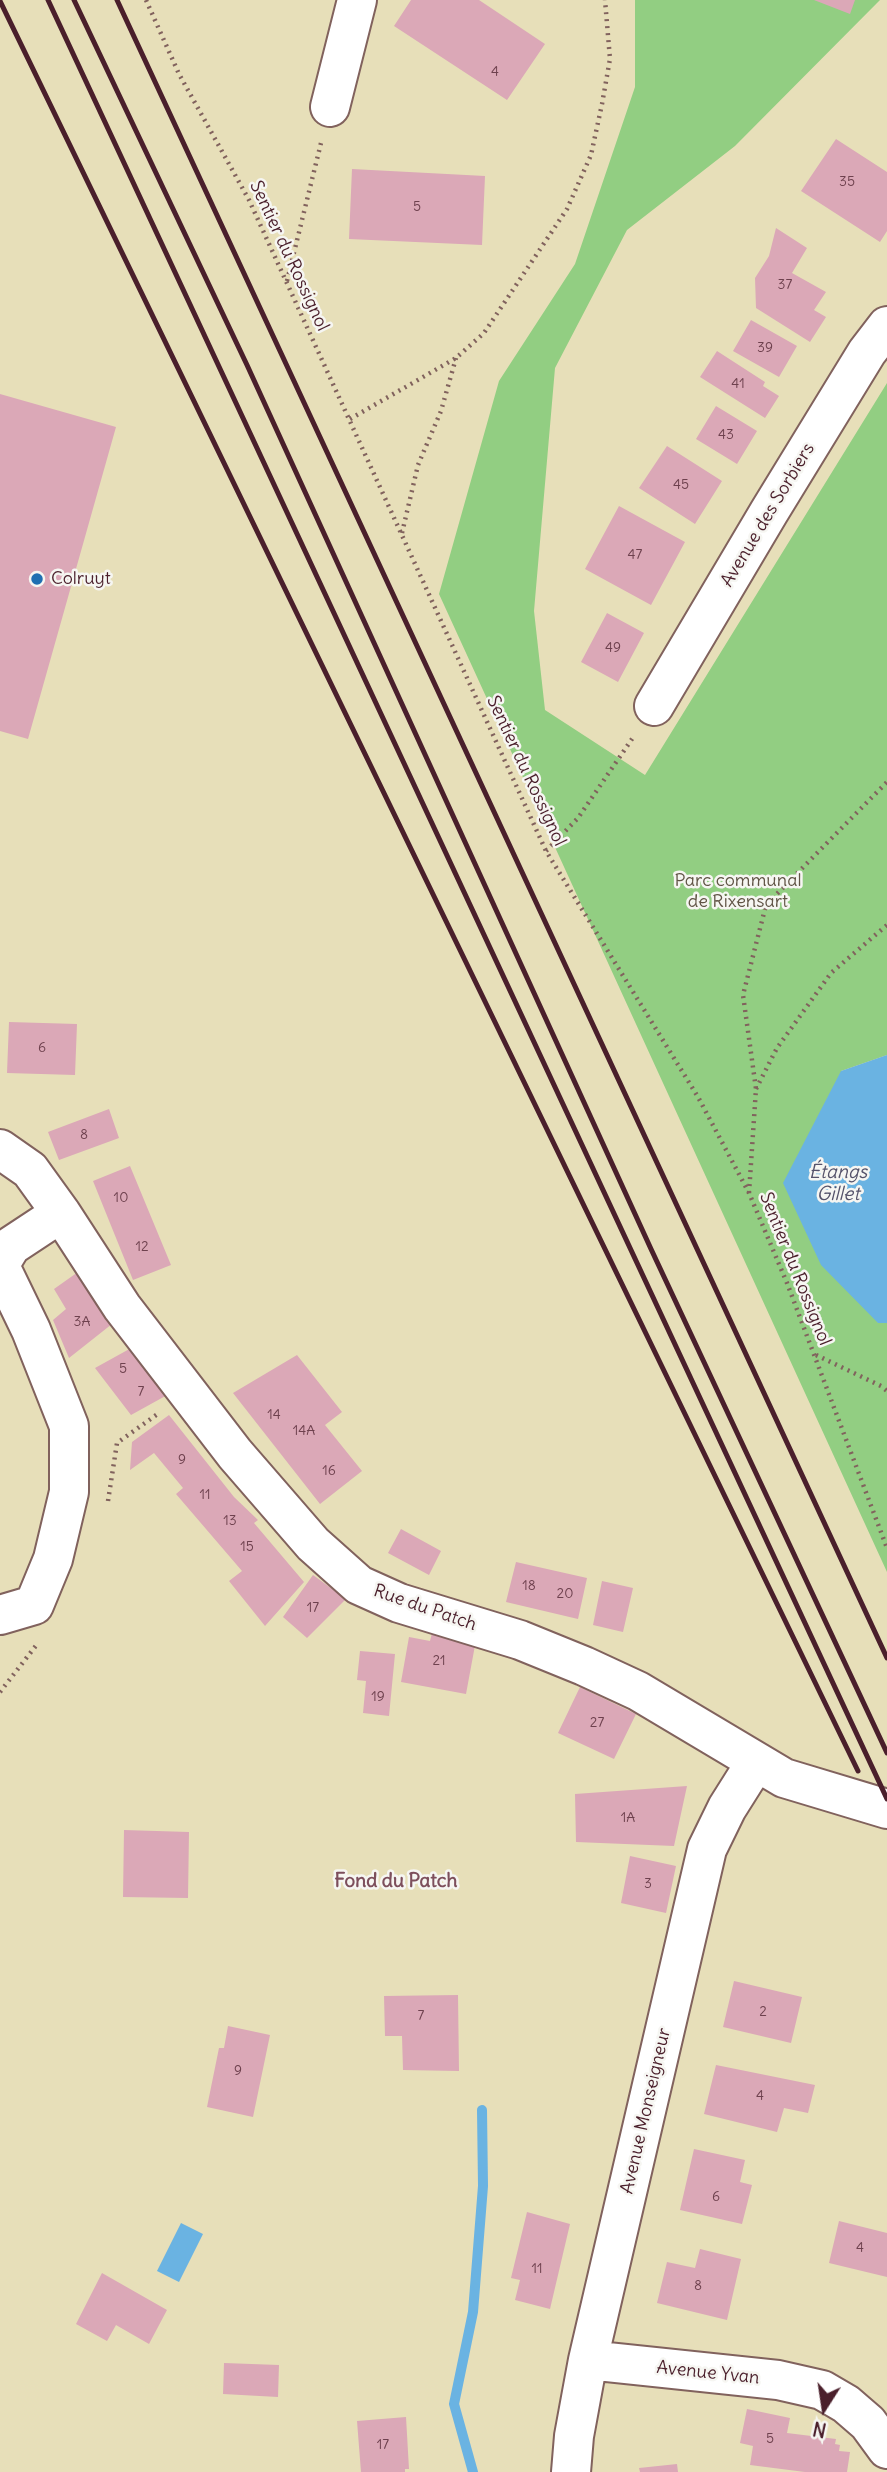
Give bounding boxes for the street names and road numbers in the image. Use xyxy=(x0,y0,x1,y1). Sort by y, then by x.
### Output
street label: Sentier du Rossignol xyxy=(245,177,333,335)
street label: Avenue des Sorbiers xyxy=(717,439,819,591)
street label: Sentier du Rossignol xyxy=(482,692,570,850)
street label: Sentier du Rossignol xyxy=(754,1189,836,1349)
street label: Rue du Patch xyxy=(371,1580,479,1636)
street label: Avenue Monseigneur xyxy=(616,2026,676,2196)
street label: Avenue Yvan xyxy=(655,2357,761,2389)

